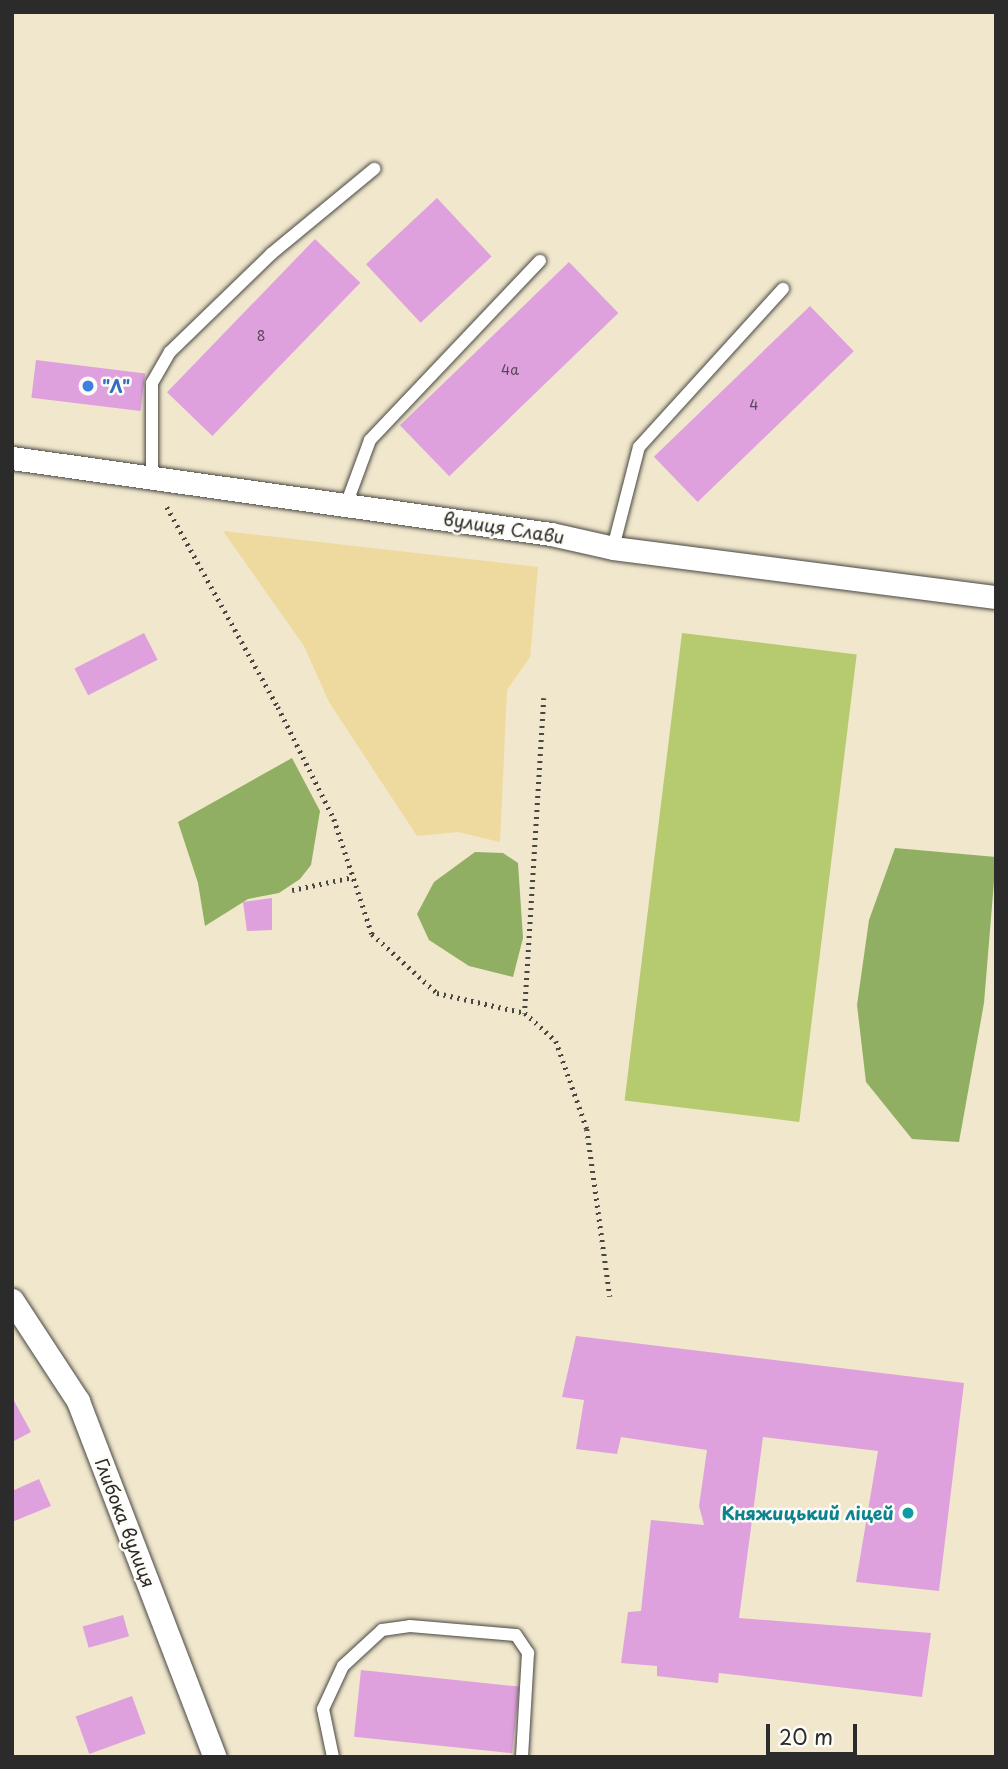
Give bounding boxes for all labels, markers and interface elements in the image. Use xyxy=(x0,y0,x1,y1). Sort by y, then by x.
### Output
house number: 8 xyxy=(257,328,265,344)
house number: 4а xyxy=(501,362,519,378)
place label: "Л" xyxy=(102,375,130,397)
marker: "Л" xyxy=(80,378,96,394)
house number: 4 xyxy=(749,397,759,413)
street label: вулиця Слави xyxy=(441,508,567,548)
street label: Глибока вулиця xyxy=(90,1455,160,1591)
place label: Княжицький ліцей xyxy=(721,1502,894,1524)
marker: Княжицький ліцей xyxy=(900,1505,916,1521)
scale bar xyxy=(770,1710,861,1754)
text: 20 m xyxy=(779,1720,833,1752)

